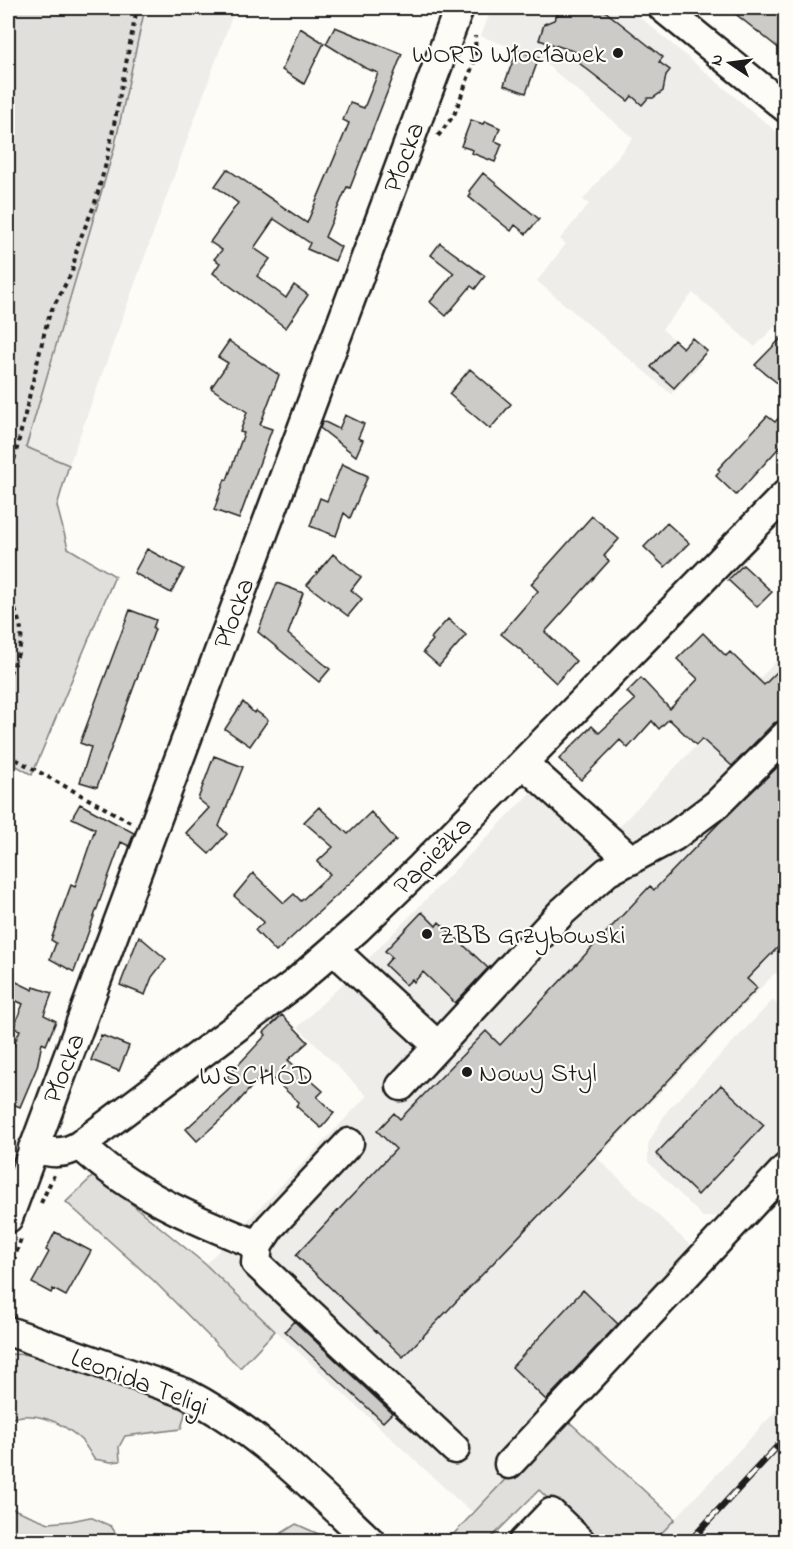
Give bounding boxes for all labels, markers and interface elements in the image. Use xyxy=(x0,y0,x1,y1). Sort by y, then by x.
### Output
north arrow xyxy=(700,33,760,93)
place label: WORD Włocławek xyxy=(412,36,606,75)
marker: WORD Włocławek xyxy=(611,46,625,60)
text: N xyxy=(704,52,730,68)
street label: Płocka xyxy=(375,117,436,199)
street label: Płocka xyxy=(205,573,266,655)
street label: Papieżka xyxy=(385,808,482,905)
place label: ZBB Grzybowski xyxy=(439,917,626,956)
marker: ZBB Grzybowski xyxy=(420,927,434,941)
street label: Płocka xyxy=(34,1028,97,1110)
place label: Nowy Styl xyxy=(479,1055,597,1094)
district label: WSCHÓD xyxy=(199,1057,315,1098)
marker: Nowy Styl xyxy=(460,1065,474,1079)
street label: Leonida Teligi xyxy=(65,1339,214,1427)

